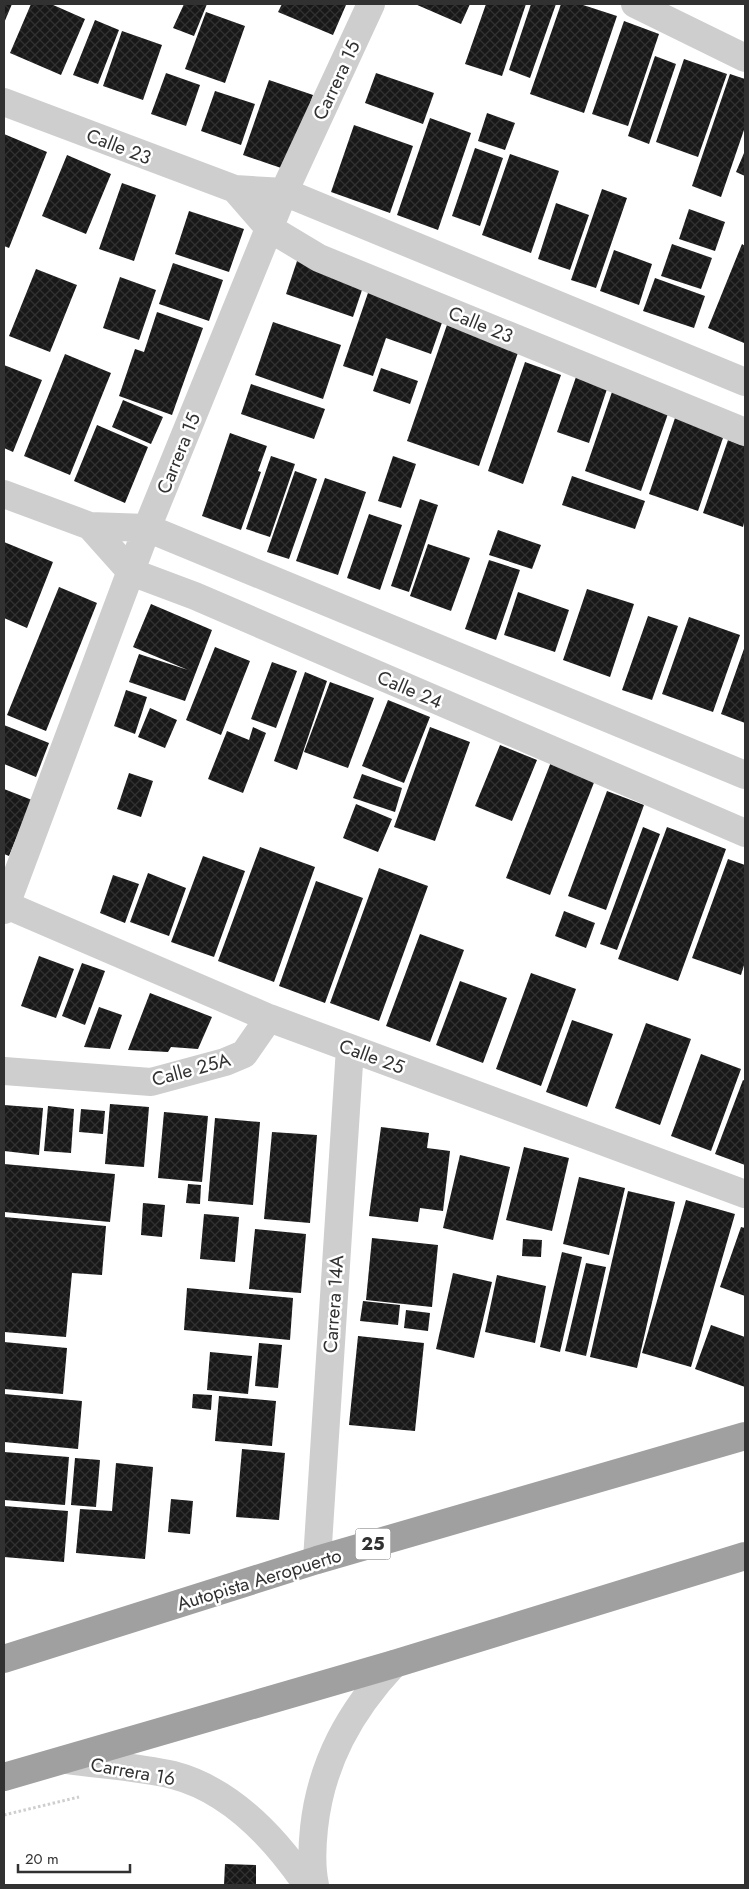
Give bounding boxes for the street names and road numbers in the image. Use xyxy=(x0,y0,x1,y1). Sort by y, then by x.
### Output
street label: Carrera 15 xyxy=(306,36,367,125)
street label: Calle 23 xyxy=(82,122,155,171)
street label: Calle 23 xyxy=(444,299,517,350)
street label: Carrera 15 xyxy=(150,409,207,498)
street label: Calle 24 xyxy=(373,664,447,715)
street label: Calle 25 xyxy=(335,1032,408,1081)
street label: Calle 25A xyxy=(149,1046,234,1093)
street label: Carrera 14A xyxy=(317,1254,350,1354)
road number: 25 xyxy=(356,1528,390,1560)
street label: Autopista Aeropuerto xyxy=(173,1542,345,1617)
street label: Carrera 16 xyxy=(88,1751,177,1792)

